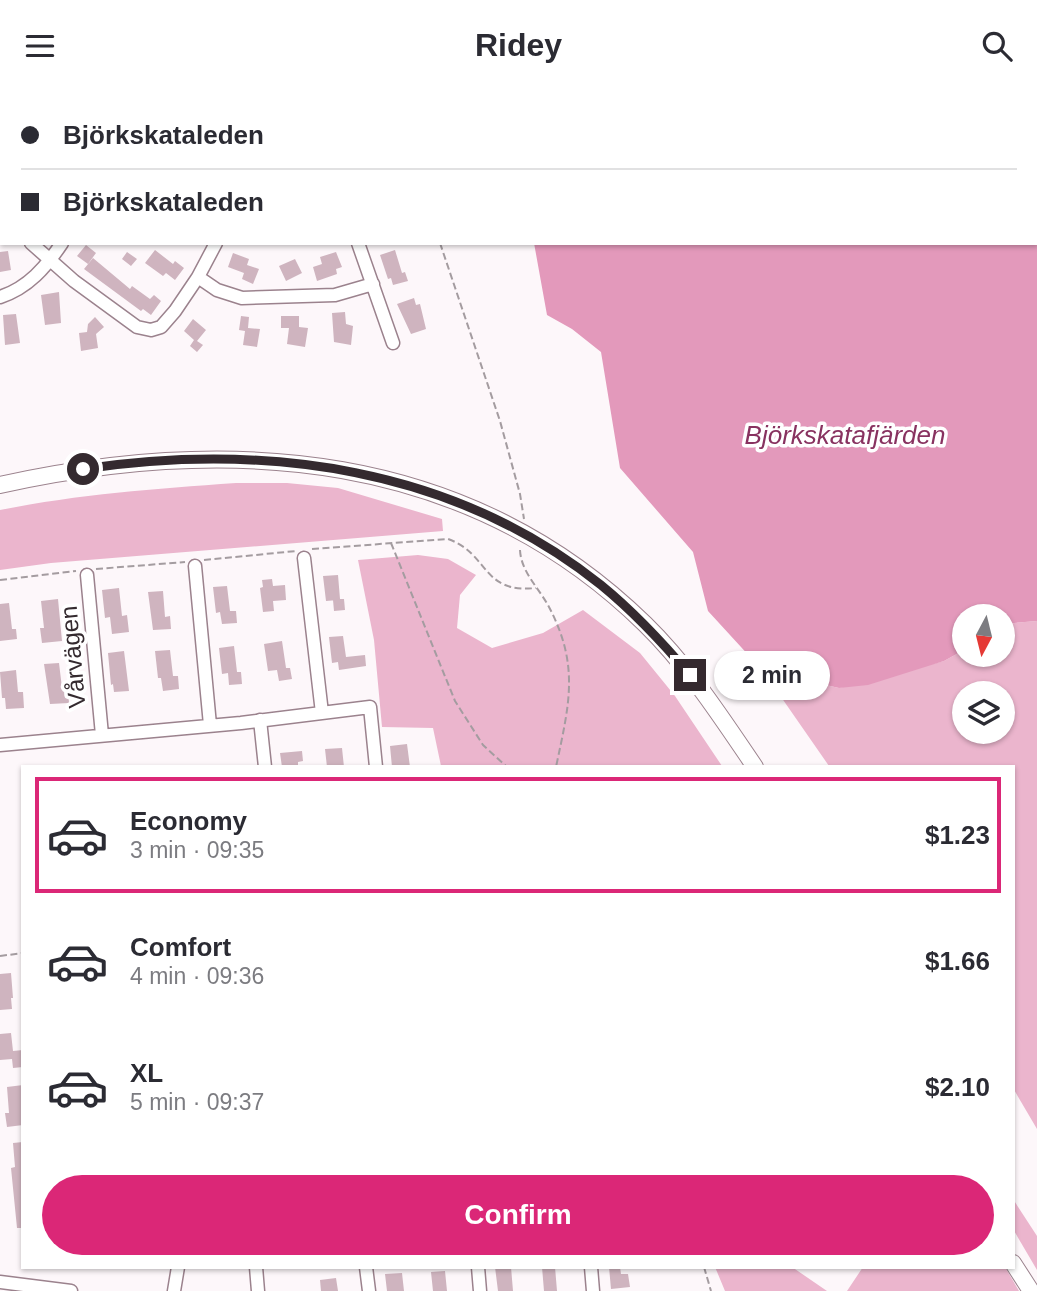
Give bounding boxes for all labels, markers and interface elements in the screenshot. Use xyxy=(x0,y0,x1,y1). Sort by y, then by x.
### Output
icon: menu xyxy=(21,27,59,65)
text: Ridey xyxy=(475,27,562,63)
icon: search xyxy=(978,27,1016,65)
text: Björkskataleden xyxy=(63,120,264,150)
text: Björkskataleden xyxy=(63,187,264,217)
water label: Björkskatafjärden xyxy=(745,420,945,450)
route start xyxy=(67,453,99,485)
north arrow xyxy=(952,604,1015,667)
map controls xyxy=(952,604,1015,744)
street label: Vårvägen xyxy=(55,605,90,709)
callout: 2 min xyxy=(714,651,830,699)
route end xyxy=(674,659,706,691)
text: 2 min xyxy=(742,662,802,688)
button: layers xyxy=(952,681,1015,744)
icon: car xyxy=(46,804,109,867)
text: Economy xyxy=(130,806,247,836)
text: $1.23 xyxy=(925,820,990,850)
text: 3 min · 09:35 xyxy=(130,837,264,863)
icon: car xyxy=(46,930,109,993)
text: Comfort xyxy=(130,932,231,962)
text: $1.66 xyxy=(925,946,990,976)
text: 4 min · 09:36 xyxy=(130,963,264,989)
icon: car xyxy=(46,1056,109,1119)
text: XL xyxy=(130,1058,163,1088)
text: $2.10 xyxy=(925,1072,990,1102)
text: 5 min · 09:37 xyxy=(130,1089,264,1115)
button: Confirm xyxy=(42,1175,994,1255)

